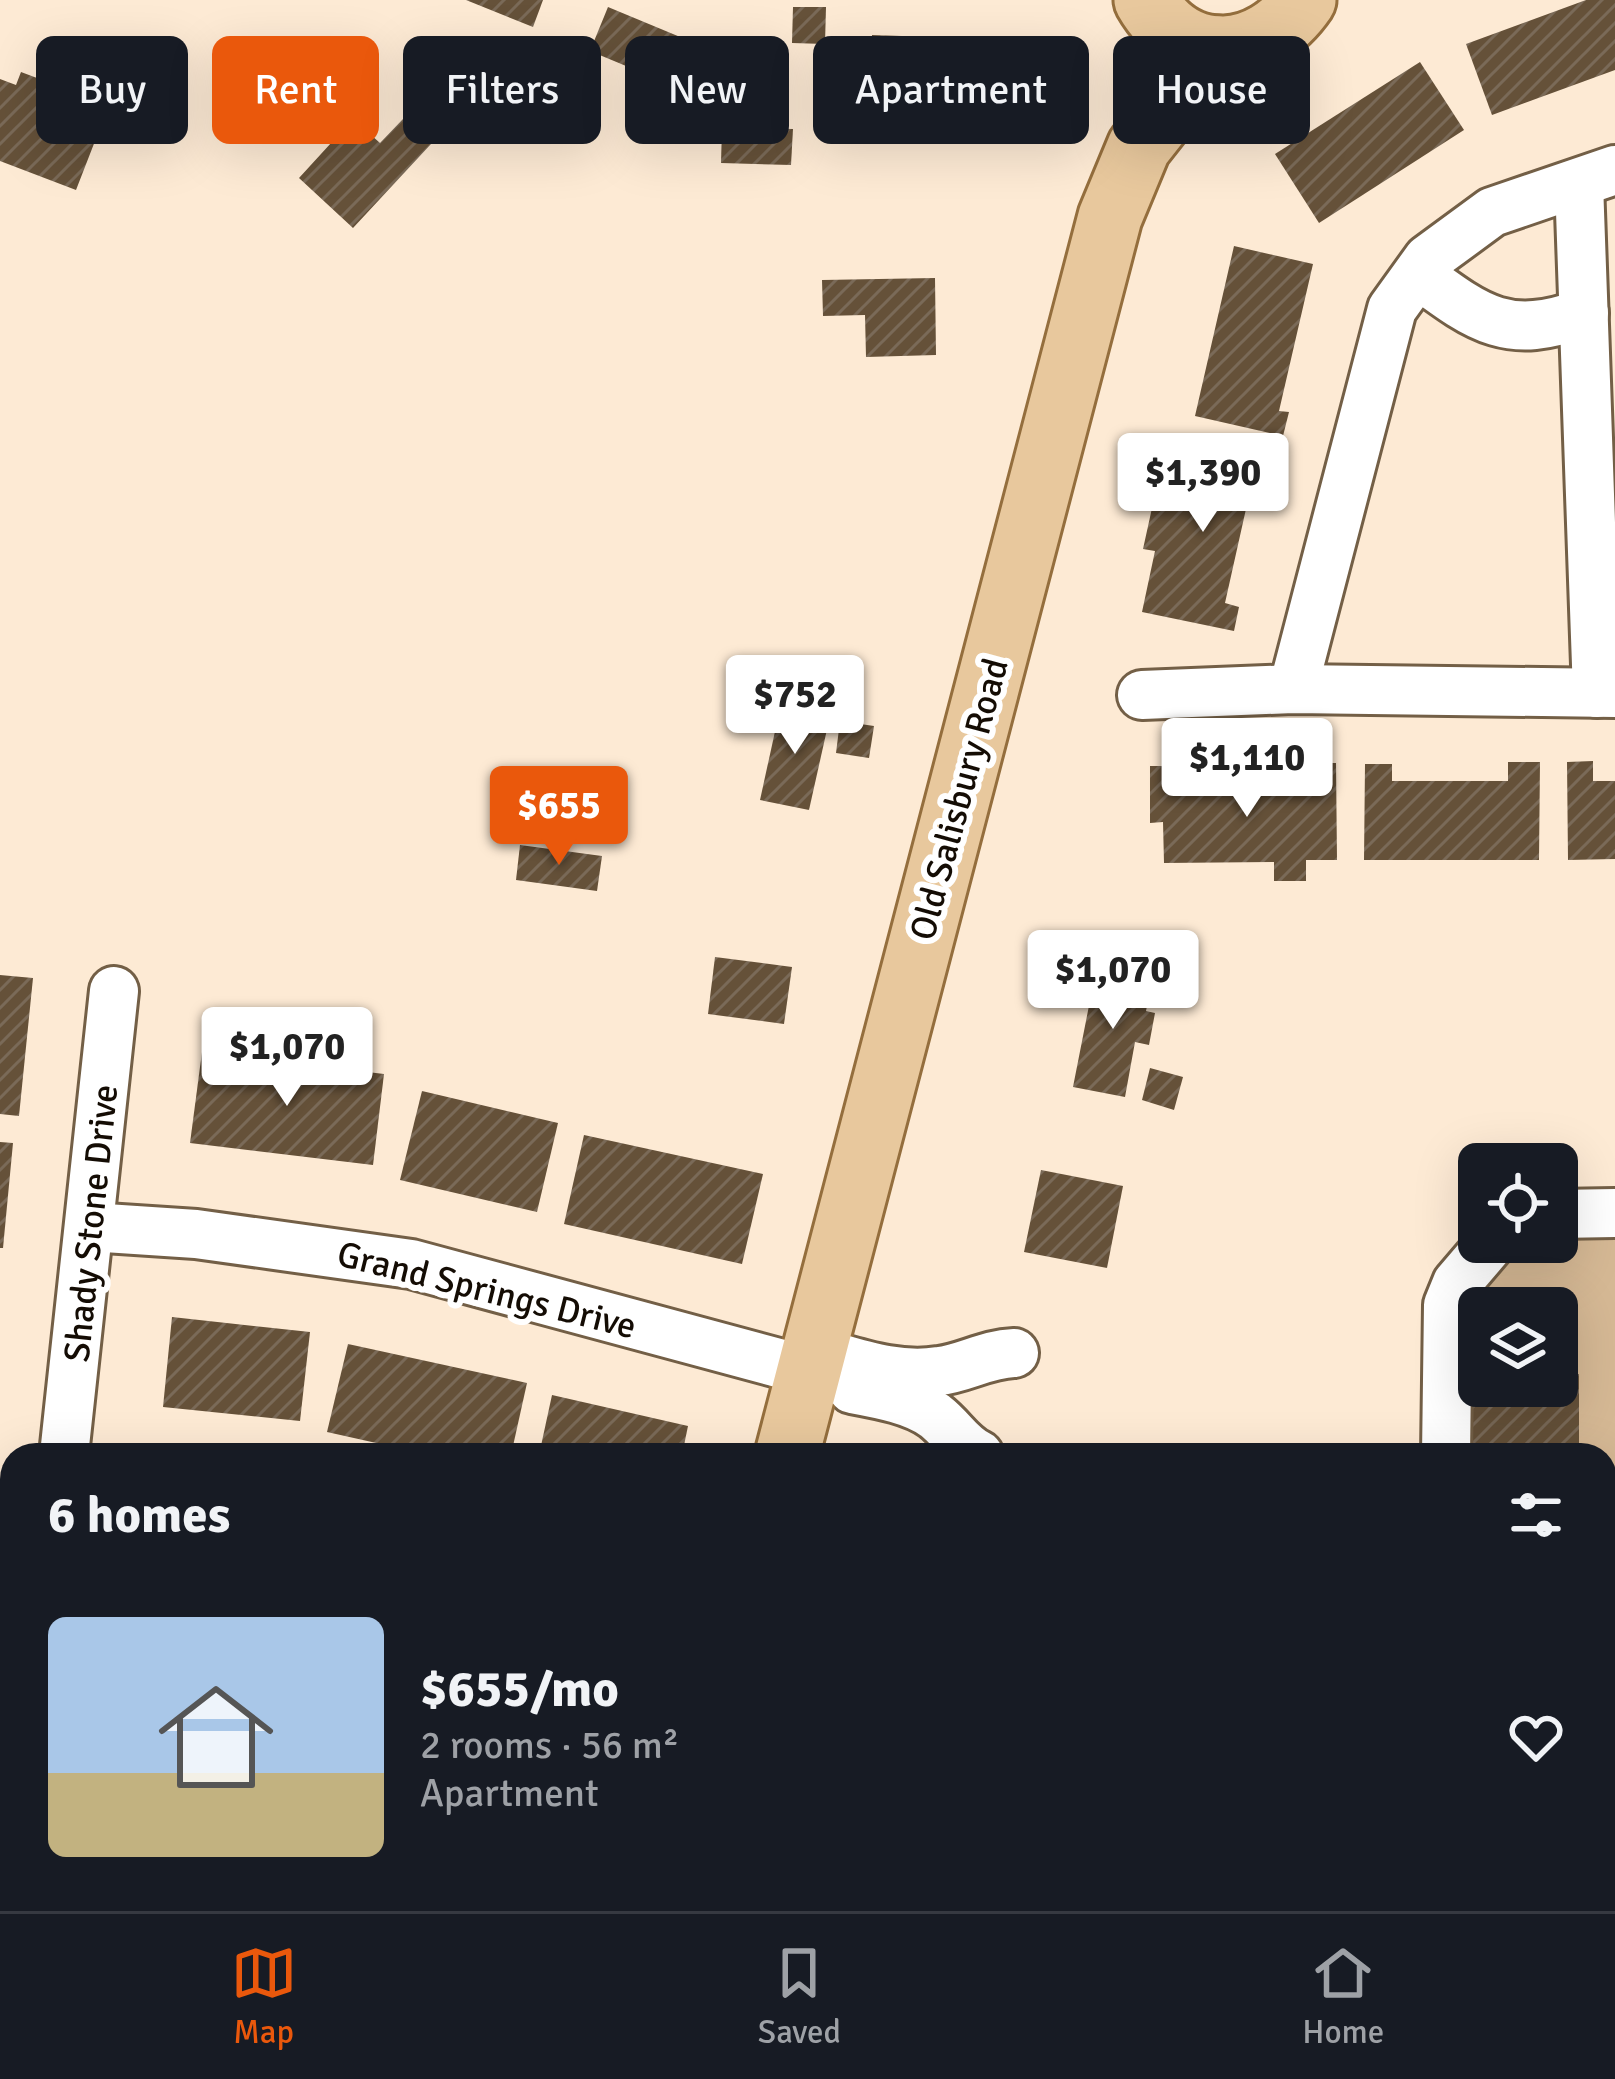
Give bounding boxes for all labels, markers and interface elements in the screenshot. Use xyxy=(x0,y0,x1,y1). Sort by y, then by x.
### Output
chip: Buy xyxy=(36,36,188,144)
chip: Rent xyxy=(212,36,379,144)
chip: Filters xyxy=(403,36,601,144)
chip: New xyxy=(625,36,789,144)
chip: Apartment xyxy=(813,36,1089,144)
chip: House xyxy=(1113,36,1310,144)
pin: $1,390 xyxy=(1105,433,1301,535)
text: $1,390 xyxy=(1145,448,1261,496)
street label: Old Salisbury Road xyxy=(900,654,1019,945)
pin: $752 xyxy=(724,655,866,757)
text: $752 xyxy=(753,670,837,718)
pin: $1,110 xyxy=(1149,718,1345,820)
text: $1,110 xyxy=(1189,733,1305,781)
pin: $655 xyxy=(488,766,630,868)
text: $655 xyxy=(517,781,601,829)
pin: $1,070 xyxy=(1015,930,1211,1032)
text: $1,070 xyxy=(1055,945,1171,993)
pin: $1,070 xyxy=(189,1007,385,1109)
text: $1,070 xyxy=(229,1022,345,1070)
street label: Shady Stone Drive xyxy=(55,1082,128,1364)
map controls xyxy=(1458,1143,1578,1407)
button: locate xyxy=(1458,1143,1578,1263)
street label: Grand Springs Drive xyxy=(332,1232,641,1349)
button: layers xyxy=(1458,1287,1578,1407)
icon: filters xyxy=(1503,1482,1569,1548)
text: 6 homes xyxy=(48,1484,230,1547)
text: $655/mo xyxy=(420,1658,619,1721)
icon: home xyxy=(144,1665,288,1809)
icon: heart xyxy=(1503,1704,1569,1770)
text: 2 rooms · 56 m² xyxy=(420,1721,679,1769)
text: Apartment xyxy=(420,1769,599,1817)
tab: Map xyxy=(231,1940,297,2053)
tab: Saved xyxy=(758,1940,841,2053)
tab: Home xyxy=(1302,1940,1384,2053)

